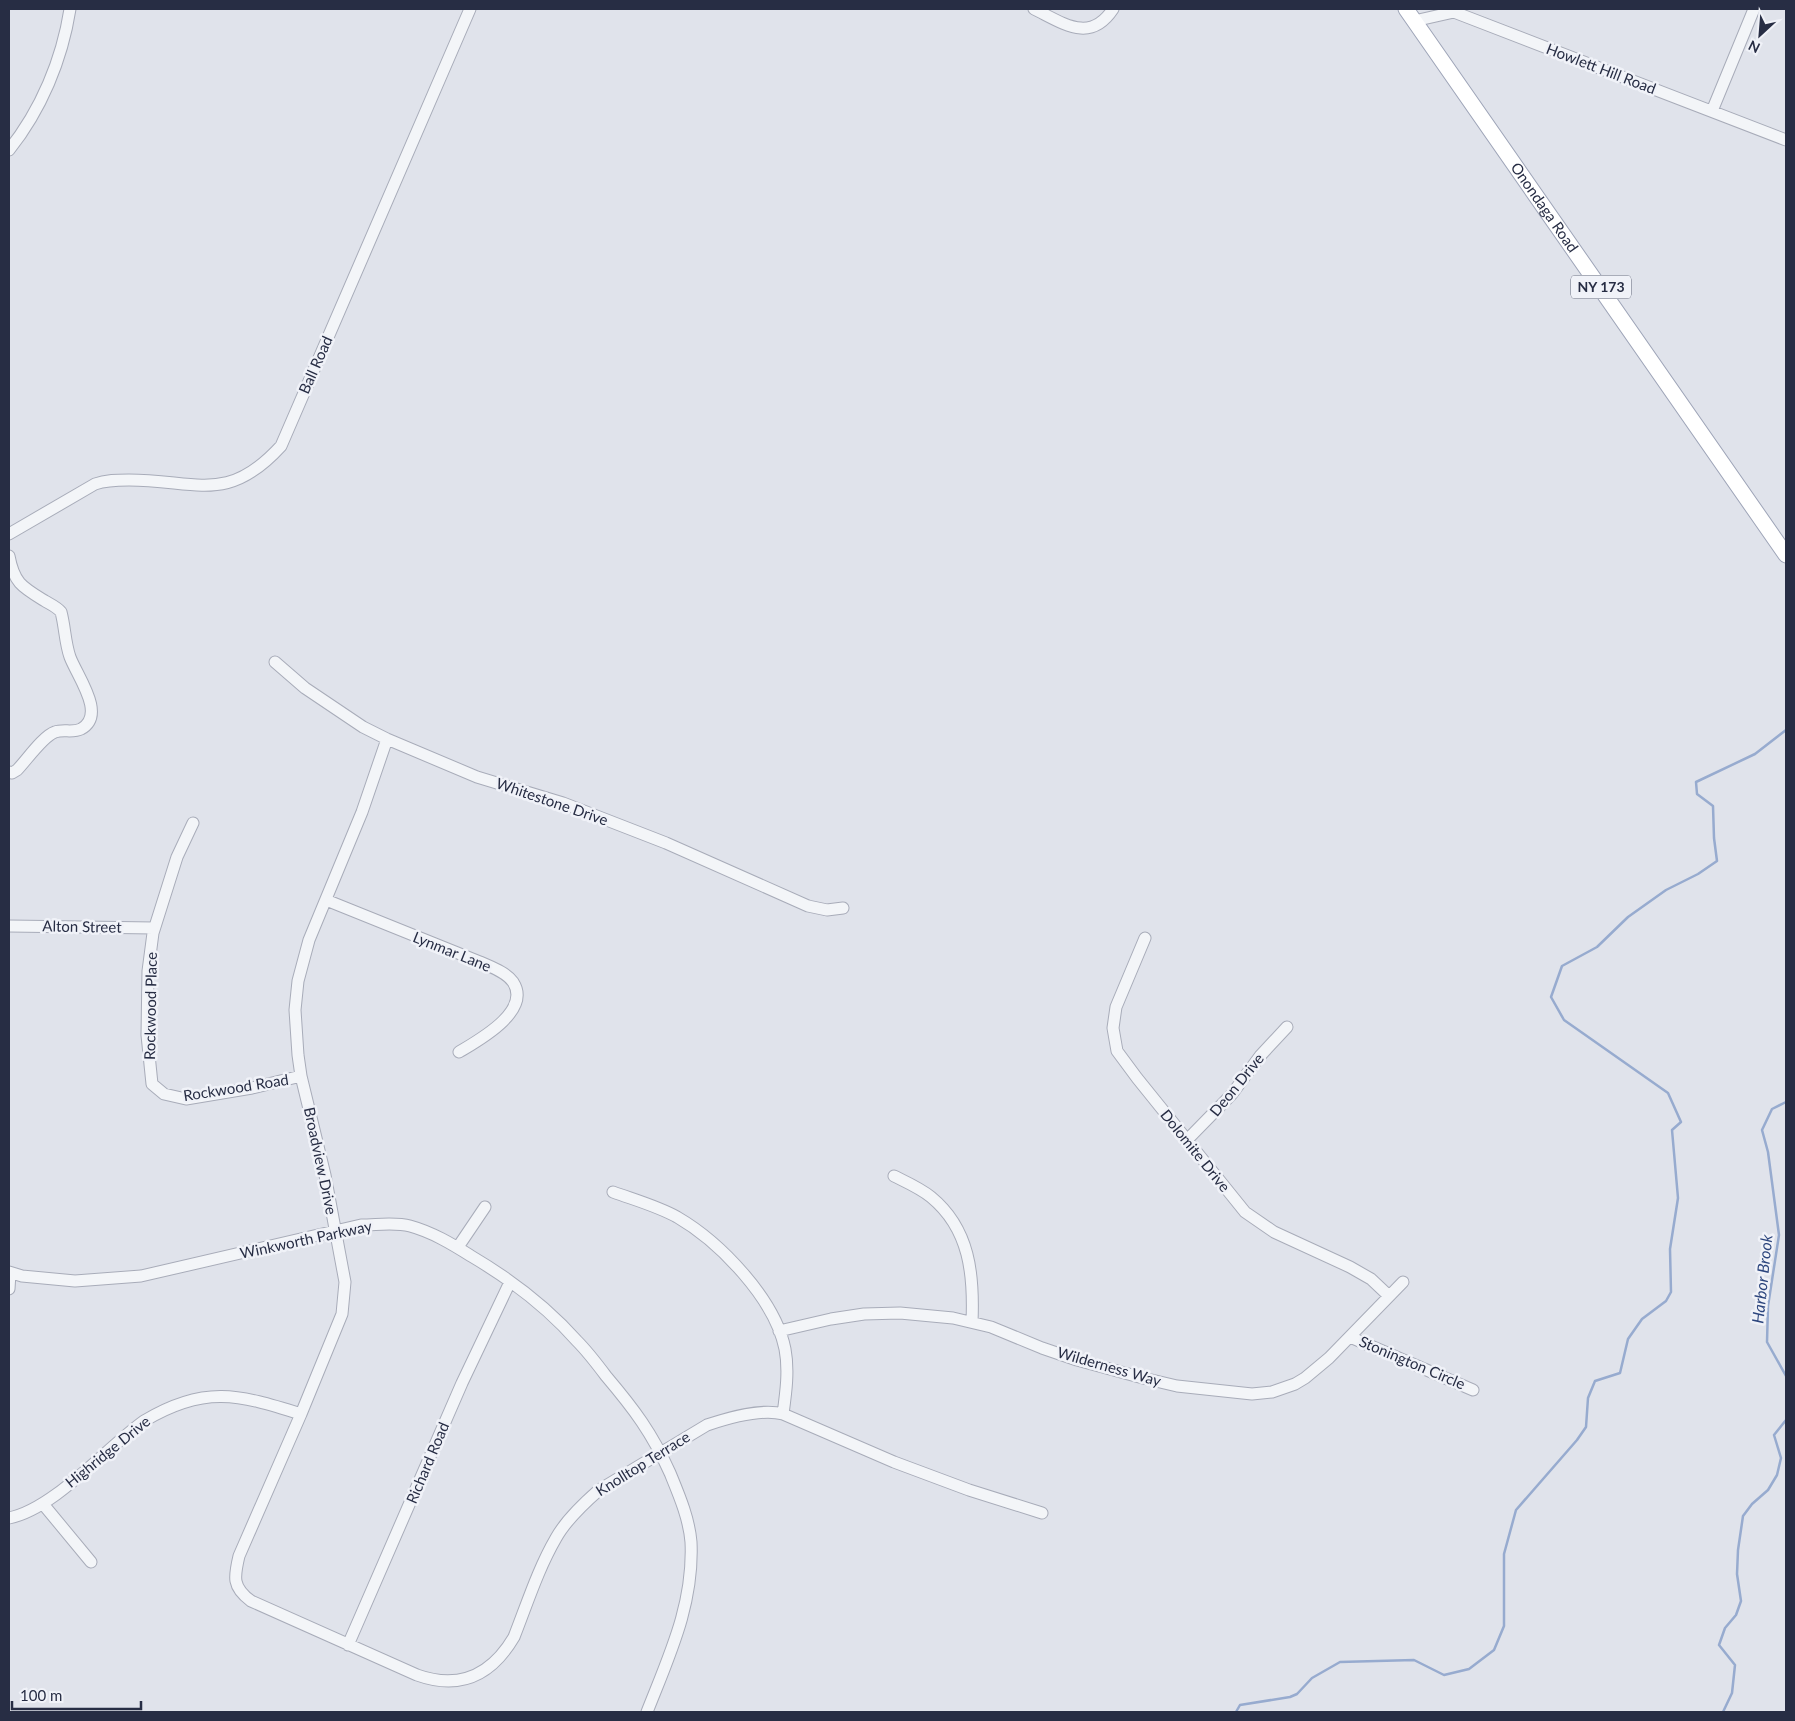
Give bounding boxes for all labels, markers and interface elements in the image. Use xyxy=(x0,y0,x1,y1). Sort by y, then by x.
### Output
north arrow xyxy=(1735,10,1785,60)
text: N xyxy=(1746,37,1763,57)
street label: Howlett Hill Road xyxy=(1544,39,1659,97)
street label: Onondaga Road xyxy=(1508,159,1583,255)
road number: NY 173 xyxy=(1571,276,1631,298)
street label: Ball Road xyxy=(294,333,336,396)
street label: Whitestone Drive xyxy=(494,774,611,829)
street label: Alton Street xyxy=(42,916,122,936)
street label: Lynmar Lane xyxy=(411,927,494,975)
street label: Rockwood Place xyxy=(140,952,160,1060)
street label: Deon Drive xyxy=(1205,1049,1267,1119)
street label: Rockwood Road xyxy=(182,1070,290,1104)
street label: Broadview Drive xyxy=(301,1105,341,1216)
street label: Dolomite Drive xyxy=(1157,1106,1234,1195)
street label: Winkworth Parkway xyxy=(238,1216,374,1262)
water label: Harbor Brook xyxy=(1747,1233,1776,1324)
street label: Stonington Circle xyxy=(1357,1332,1468,1393)
street label: Wilderness Way xyxy=(1055,1343,1163,1390)
street label: Highridge Drive xyxy=(61,1412,153,1491)
street label: Richard Road xyxy=(402,1419,452,1506)
street label: Knolltop Terrace xyxy=(592,1427,693,1499)
scale bar xyxy=(12,1678,141,1710)
text: 100 m xyxy=(20,1686,62,1704)

